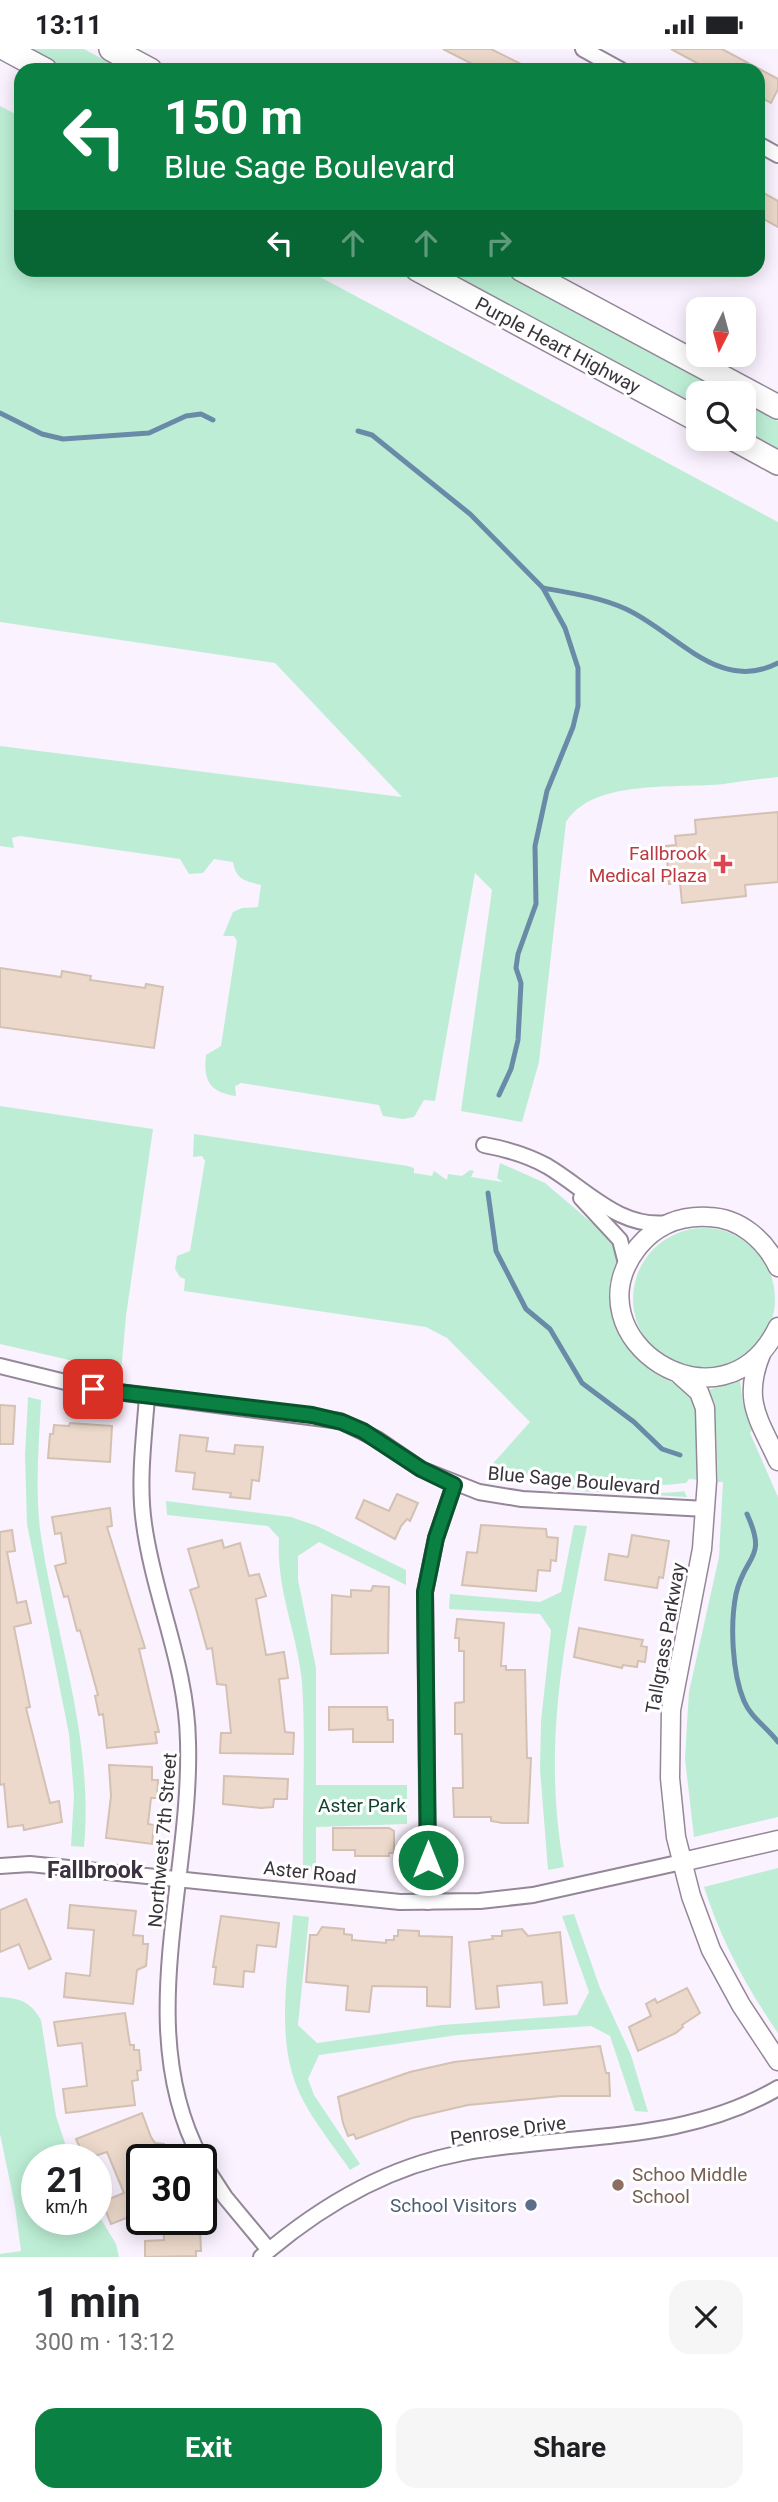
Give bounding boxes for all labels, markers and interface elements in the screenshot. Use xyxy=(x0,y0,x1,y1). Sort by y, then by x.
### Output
text: 13:11 xyxy=(35,10,102,40)
text: 150 m xyxy=(164,89,303,146)
icon: left xyxy=(49,91,140,182)
text: Blue Sage Boulevard xyxy=(164,148,455,186)
icon: left xyxy=(261,224,299,262)
icon: ahead xyxy=(334,224,372,262)
icon: ahead xyxy=(407,224,445,262)
icon: right xyxy=(480,224,518,262)
street label: Purple Heart Highway xyxy=(471,292,644,399)
north arrow xyxy=(686,297,756,367)
map controls xyxy=(686,297,756,451)
button: search xyxy=(686,381,756,451)
place label: Fallbrook Medical Plaza xyxy=(589,842,707,887)
marker: Fallbrook Medical Plaza xyxy=(713,854,733,874)
pin xyxy=(63,1359,123,1419)
icon: arrive xyxy=(74,1370,112,1408)
street label: Blue Sage Boulevard xyxy=(487,1462,661,1499)
street label: Tallgrass Parkway xyxy=(641,1561,690,1715)
street label: Northwest 7th Street xyxy=(143,1752,182,1928)
park label: Aster Park xyxy=(318,1794,406,1817)
position arrow xyxy=(391,1823,465,1897)
street label: Aster Road xyxy=(262,1856,358,1889)
district label: Fallbrook xyxy=(47,1857,144,1884)
street label: Penrose Drive xyxy=(449,2111,568,2150)
speed limit sign: 30 xyxy=(126,2144,217,2235)
text: 21 xyxy=(46,2160,87,2201)
place label: Schoo Middle School xyxy=(632,2163,747,2208)
marker: Schoo Middle School xyxy=(610,2177,626,2193)
place label: School Visitors xyxy=(390,2194,517,2217)
text: km/h xyxy=(45,2196,88,2217)
marker: School Visitors xyxy=(523,2197,539,2213)
text: 1 min xyxy=(35,2278,141,2327)
button: close xyxy=(669,2280,743,2354)
text: 300 m · 13:12 xyxy=(35,2329,174,2356)
button: Exit xyxy=(35,2408,382,2488)
button: Share xyxy=(396,2408,743,2488)

